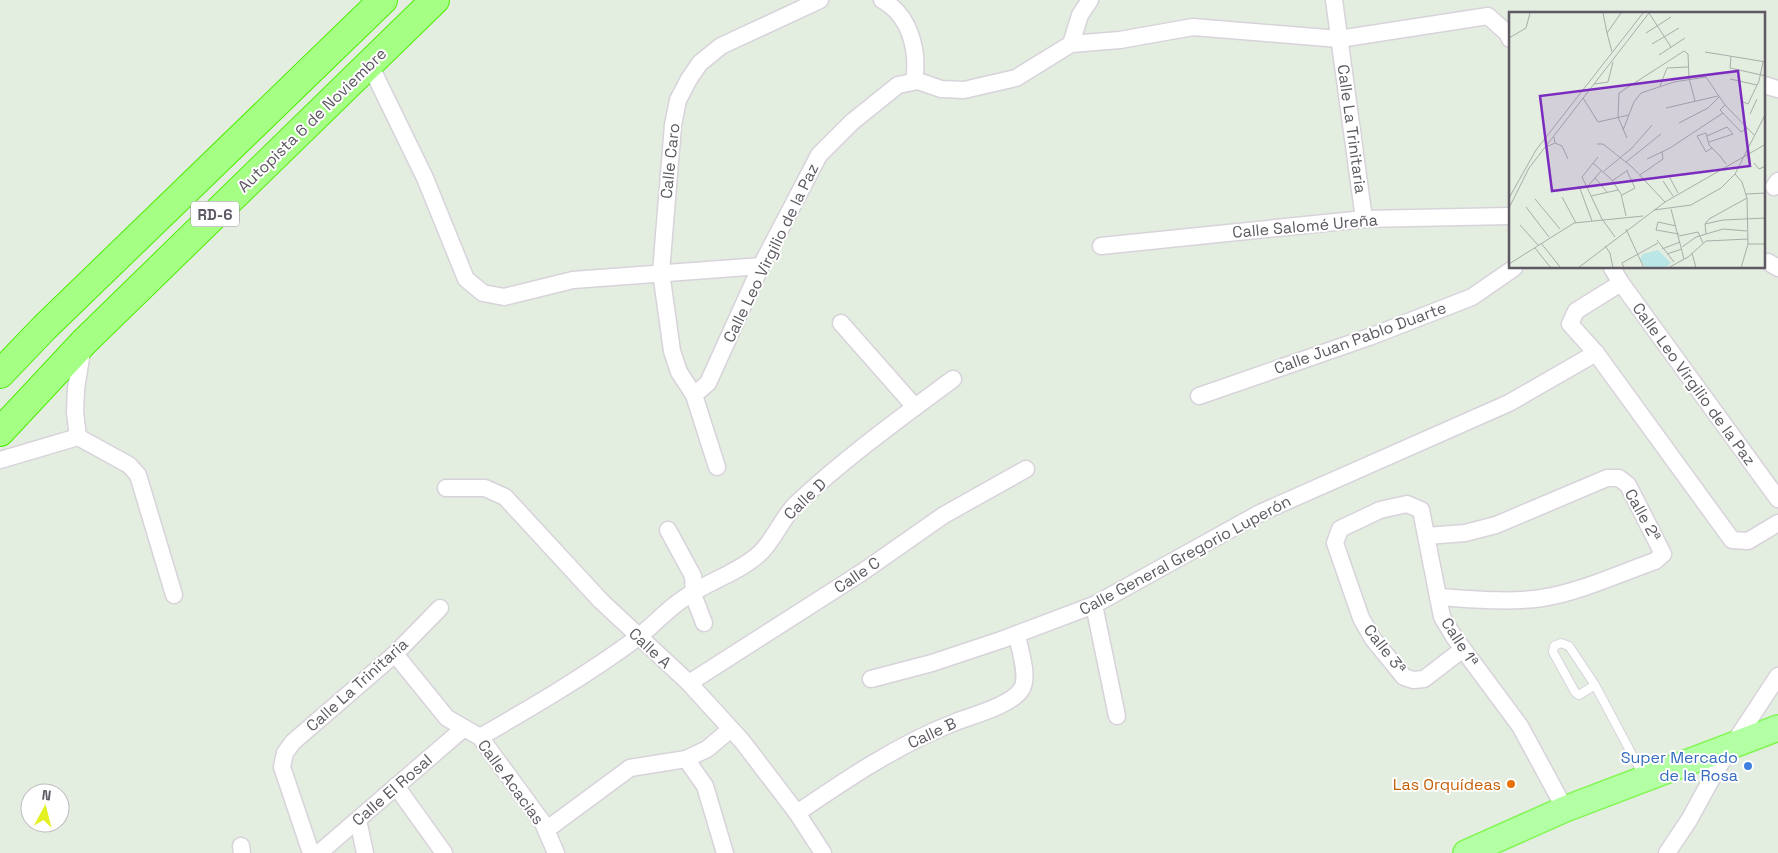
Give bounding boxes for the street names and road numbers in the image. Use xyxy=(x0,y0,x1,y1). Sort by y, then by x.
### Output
street label: Autopista 6 de Noviembre xyxy=(233,43,391,197)
street label: Calle La Trinitaria xyxy=(1333,63,1371,195)
street label: Calle Caro xyxy=(656,122,684,200)
street label: Calle Leo Virgilio de la Paz xyxy=(718,160,824,346)
road number: RD-6 xyxy=(191,202,239,226)
street label: Calle Salomé Ureña xyxy=(1231,209,1379,243)
street label: Calle Juan Pablo Duarte xyxy=(1271,297,1449,379)
street label: Calle Leo Virgilio de la Paz xyxy=(1628,298,1760,470)
street label: Calle D xyxy=(779,474,831,524)
street label: Calle 2ª xyxy=(1620,485,1666,545)
street label: Calle General Gregorio Luperón xyxy=(1076,490,1294,620)
street label: Calle C xyxy=(830,552,884,598)
street label: Calle 1ª xyxy=(1436,614,1484,671)
street label: Calle 3ª xyxy=(1359,620,1411,678)
street label: Calle A xyxy=(624,623,676,673)
street label: Calle La Trinitaria xyxy=(302,634,412,736)
street label: Calle B xyxy=(904,713,960,753)
street label: Calle Acacias xyxy=(473,735,549,829)
street label: Calle El Rosal xyxy=(348,749,436,831)

